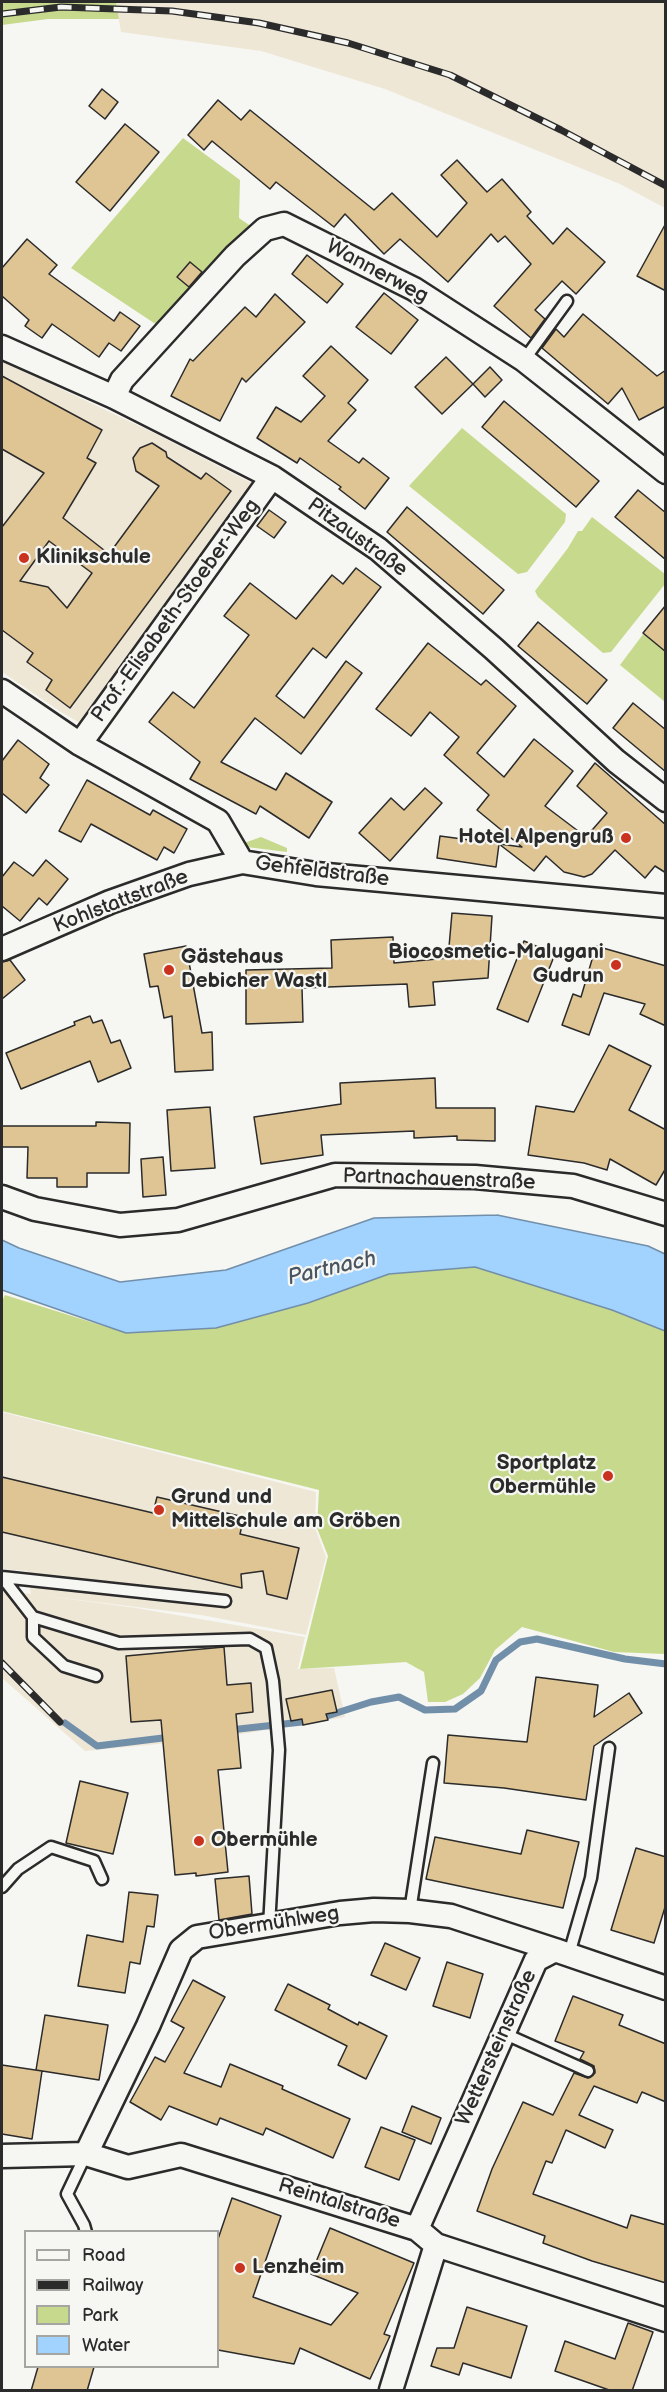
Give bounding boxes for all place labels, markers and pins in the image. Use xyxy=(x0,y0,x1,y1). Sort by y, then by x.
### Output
place label: Klinikschule xyxy=(36,545,151,571)
marker: Klinikschule xyxy=(17,551,31,565)
place label: Hotel Alpengruß xyxy=(458,825,614,851)
marker: Hotel Alpengruß xyxy=(619,831,633,845)
place label: Biocosmetic-Malugani Gudrun xyxy=(388,940,604,990)
place label: Gästehaus Debicher Wastl xyxy=(181,945,327,995)
marker: Biocosmetic-Malugani Gudrun xyxy=(609,958,623,972)
marker: Gästehaus Debicher Wastl xyxy=(162,963,176,977)
place label: Sportplatz Obermühle xyxy=(489,1451,596,1501)
marker: Sportplatz Obermühle xyxy=(601,1469,615,1483)
place label: Grund und Mittelschule am Gröben xyxy=(171,1485,400,1535)
marker: Grund und Mittelschule am Gröben xyxy=(152,1503,166,1517)
place label: Obermühle xyxy=(211,1828,318,1854)
marker: Obermühle xyxy=(192,1834,206,1848)
place label: Lenzheim xyxy=(252,2255,344,2281)
marker: Lenzheim xyxy=(233,2261,247,2275)

